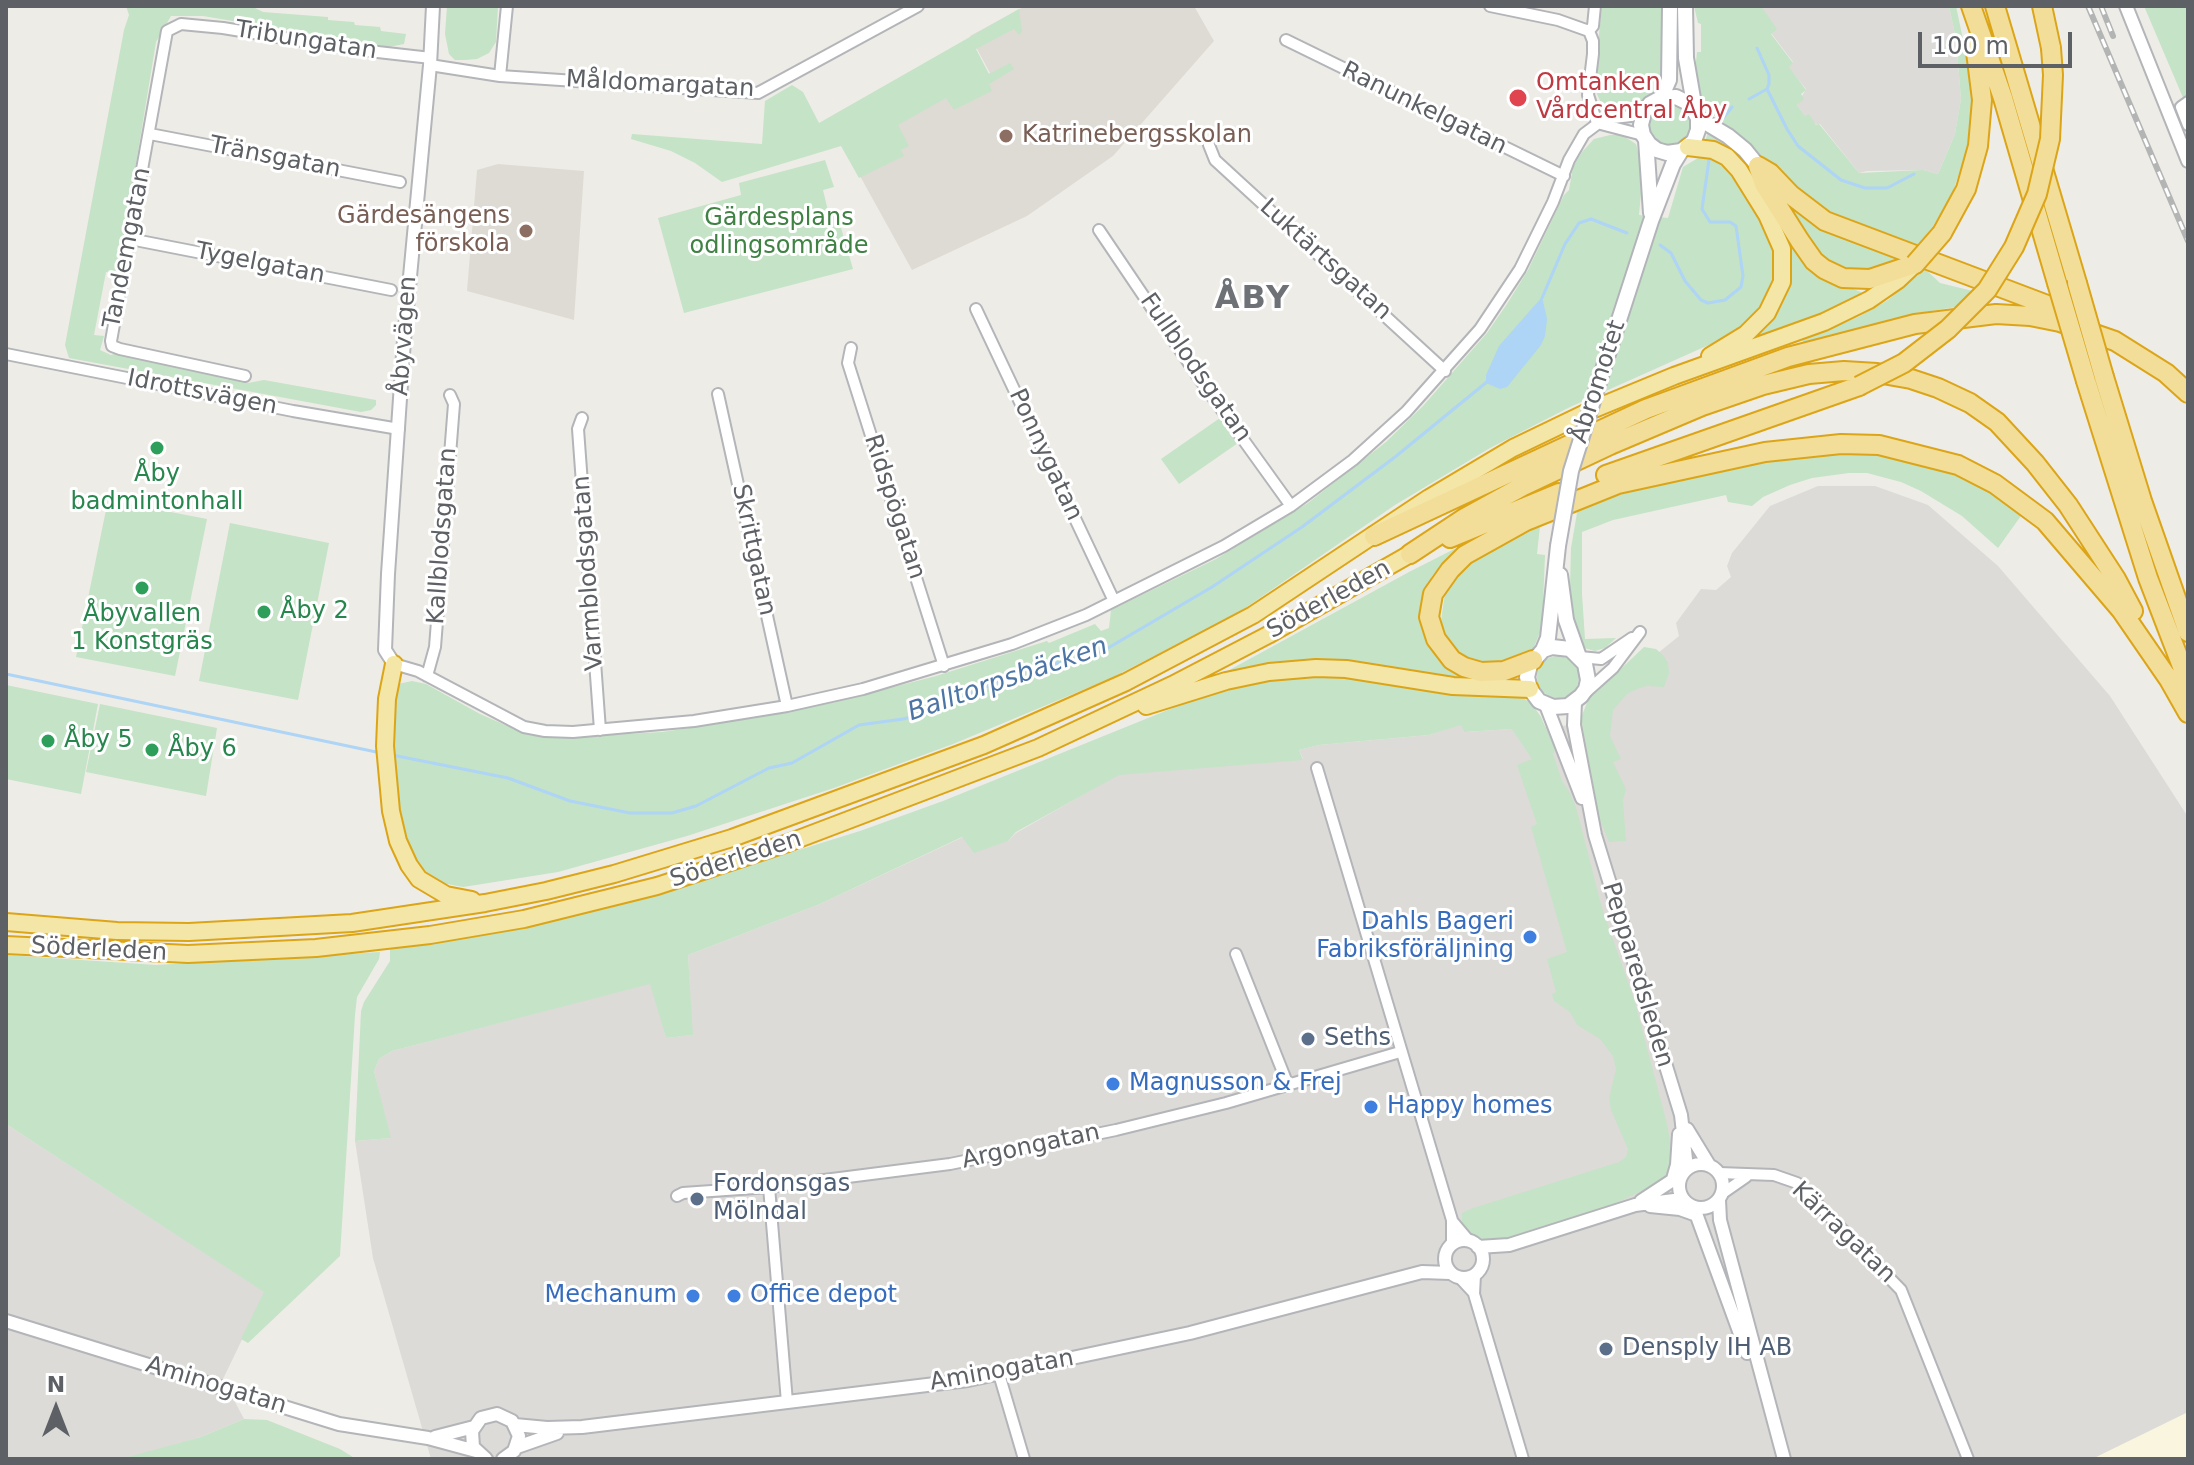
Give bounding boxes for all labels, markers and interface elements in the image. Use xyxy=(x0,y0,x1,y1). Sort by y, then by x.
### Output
street label: Tribungatan xyxy=(233,16,379,66)
scale bar xyxy=(1922,16,2076,66)
text: 100 m xyxy=(1932,32,2009,60)
street label: Ranunkelgatan xyxy=(1337,57,1511,161)
street label: Måldomargatan xyxy=(565,66,755,104)
place label: Omtanken Vårdcentral Åby xyxy=(1536,70,1727,126)
marker: Omtanken Vårdcentral Åby xyxy=(1507,87,1529,109)
place label: Katrinebergsskolan xyxy=(1022,122,1252,150)
marker: Katrinebergsskolan xyxy=(997,127,1015,145)
street label: Tränsgatan xyxy=(207,131,343,185)
street label: Tandemgatan xyxy=(98,165,158,331)
street label: Luktärtsgatan xyxy=(1253,193,1397,327)
place label: Gärdesängens förskola xyxy=(337,203,510,259)
park label: Gärdesplans odlingsområde xyxy=(690,205,868,261)
marker: Gärdesängens förskola xyxy=(517,222,535,240)
street label: Tygelgatan xyxy=(193,237,327,291)
street label: Åbyvägen xyxy=(386,275,424,397)
district label: ÅBY xyxy=(1215,281,1291,319)
street label: Fullblodsgatan xyxy=(1133,288,1257,448)
street label: Åbromotet xyxy=(1566,317,1632,447)
street label: Idrottsvägen xyxy=(125,364,279,422)
street label: Ponnygatan xyxy=(1002,384,1088,526)
street label: Ridspögatan xyxy=(857,431,931,583)
marker: Åby badmintonhall xyxy=(148,439,166,457)
street label: Kallblodsgatan xyxy=(422,447,464,625)
place label: Åby badmintonhall xyxy=(71,461,243,517)
street label: Varmblodsgatan xyxy=(568,474,610,672)
street label: Skrittgatan xyxy=(725,482,781,618)
street label: Söderleden xyxy=(1262,554,1396,646)
marker: Åbyvallen 1 Konstgräs xyxy=(133,579,151,597)
place label: Åby 2 xyxy=(280,598,349,626)
place label: Åbyvallen 1 Konstgräs xyxy=(71,601,213,657)
marker: Åby 2 xyxy=(255,603,273,621)
water label: Balltorpsbäcken xyxy=(904,631,1112,729)
place label: Åby 5 xyxy=(64,727,133,755)
marker: Åby 5 xyxy=(39,732,57,750)
place label: Åby 6 xyxy=(168,736,237,764)
marker: Åby 6 xyxy=(143,741,161,759)
street label: Söderleden xyxy=(667,825,805,895)
street label: Pepparedsleden xyxy=(1595,879,1679,1071)
place label: Dahls Bageri Fabriksföräljning xyxy=(1316,909,1514,965)
marker: Dahls Bageri Fabriksföräljning xyxy=(1521,928,1539,946)
street label: Söderleden xyxy=(30,932,168,968)
place label: Seths xyxy=(1324,1025,1391,1053)
marker: Seths xyxy=(1299,1030,1317,1048)
place label: Magnusson & Frej xyxy=(1129,1070,1342,1098)
marker: Magnusson & Frej xyxy=(1104,1075,1122,1093)
place label: Happy homes xyxy=(1387,1093,1553,1121)
marker: Happy homes xyxy=(1362,1098,1380,1116)
street label: Argongatan xyxy=(959,1118,1103,1176)
place label: Fordonsgas Mölndal xyxy=(713,1171,850,1227)
street label: Kärragatan xyxy=(1785,1176,1901,1290)
marker: Fordonsgas Mölndal xyxy=(688,1190,706,1208)
place label: Mechanum xyxy=(545,1282,677,1310)
place label: Office depot xyxy=(750,1282,897,1310)
marker: Mechanum xyxy=(684,1287,702,1305)
marker: Office depot xyxy=(725,1287,743,1305)
place label: Densply IH AB xyxy=(1622,1335,1792,1363)
marker: Densply IH AB xyxy=(1597,1340,1615,1358)
street label: Aminogatan xyxy=(928,1344,1076,1398)
street label: Aminogatan xyxy=(142,1351,290,1421)
north arrow xyxy=(16,1369,96,1449)
text: N xyxy=(47,1372,65,1397)

